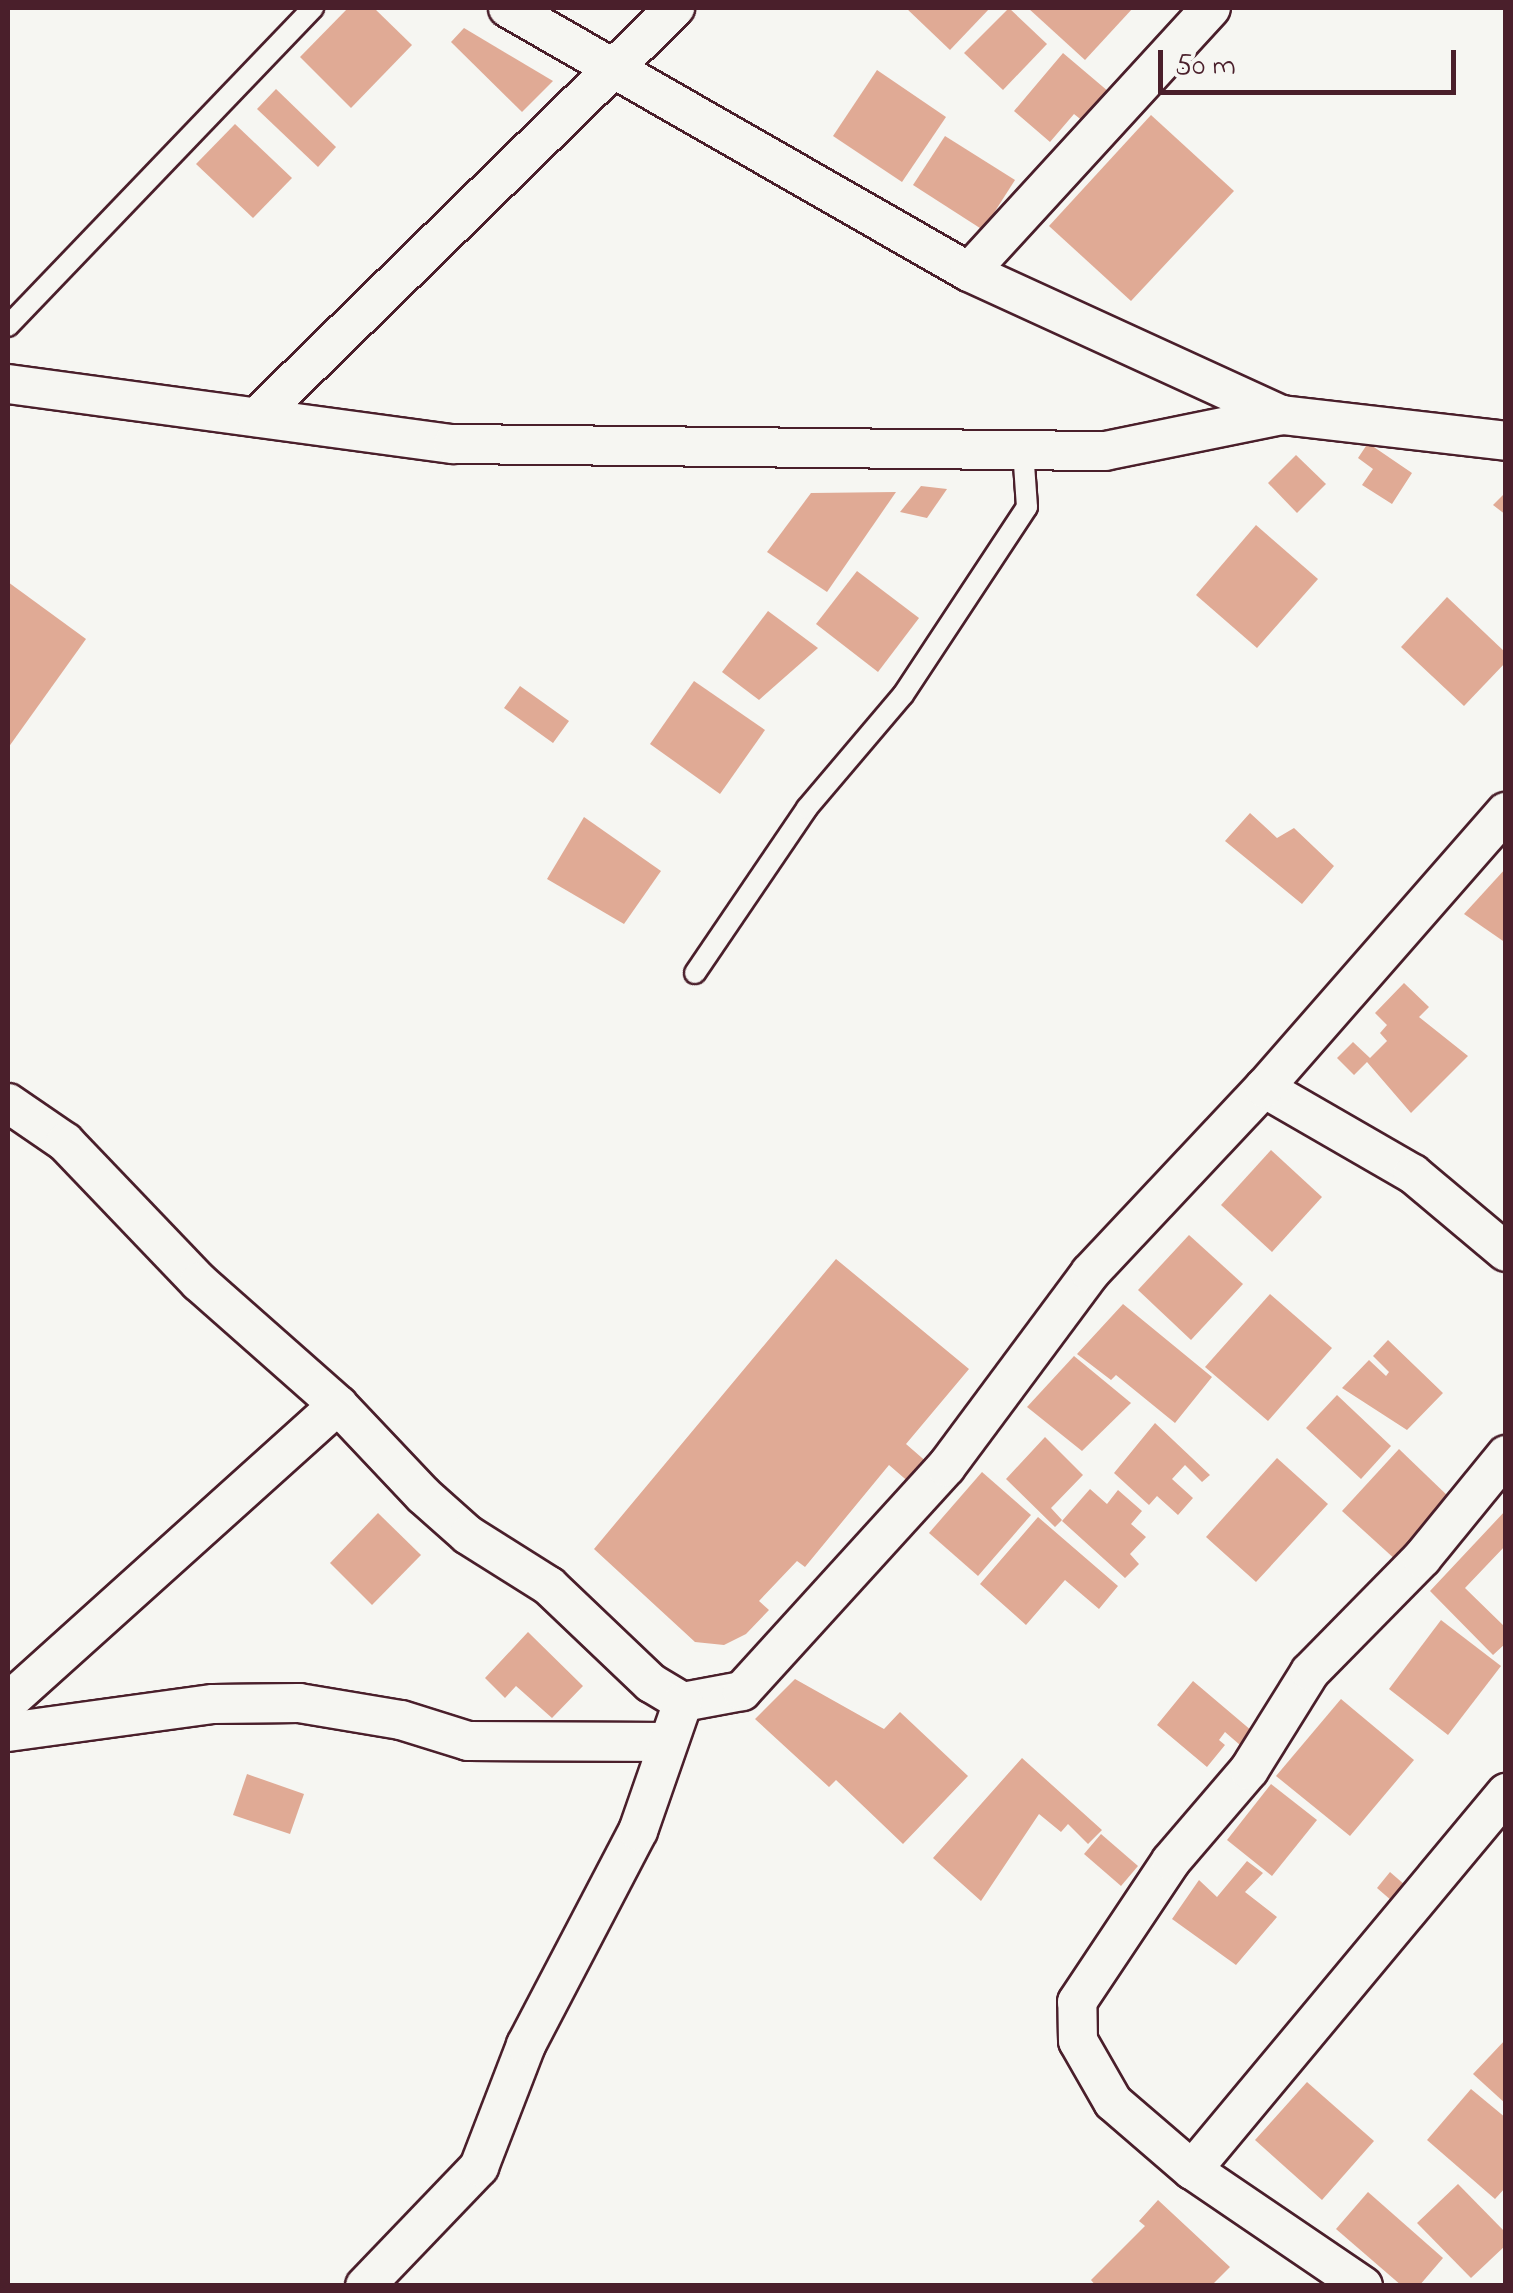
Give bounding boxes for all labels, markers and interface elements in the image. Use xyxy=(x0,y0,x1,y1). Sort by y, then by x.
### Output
scale bar xyxy=(1163,30,1460,92)
text: 50 m xyxy=(1175,45,1236,89)

